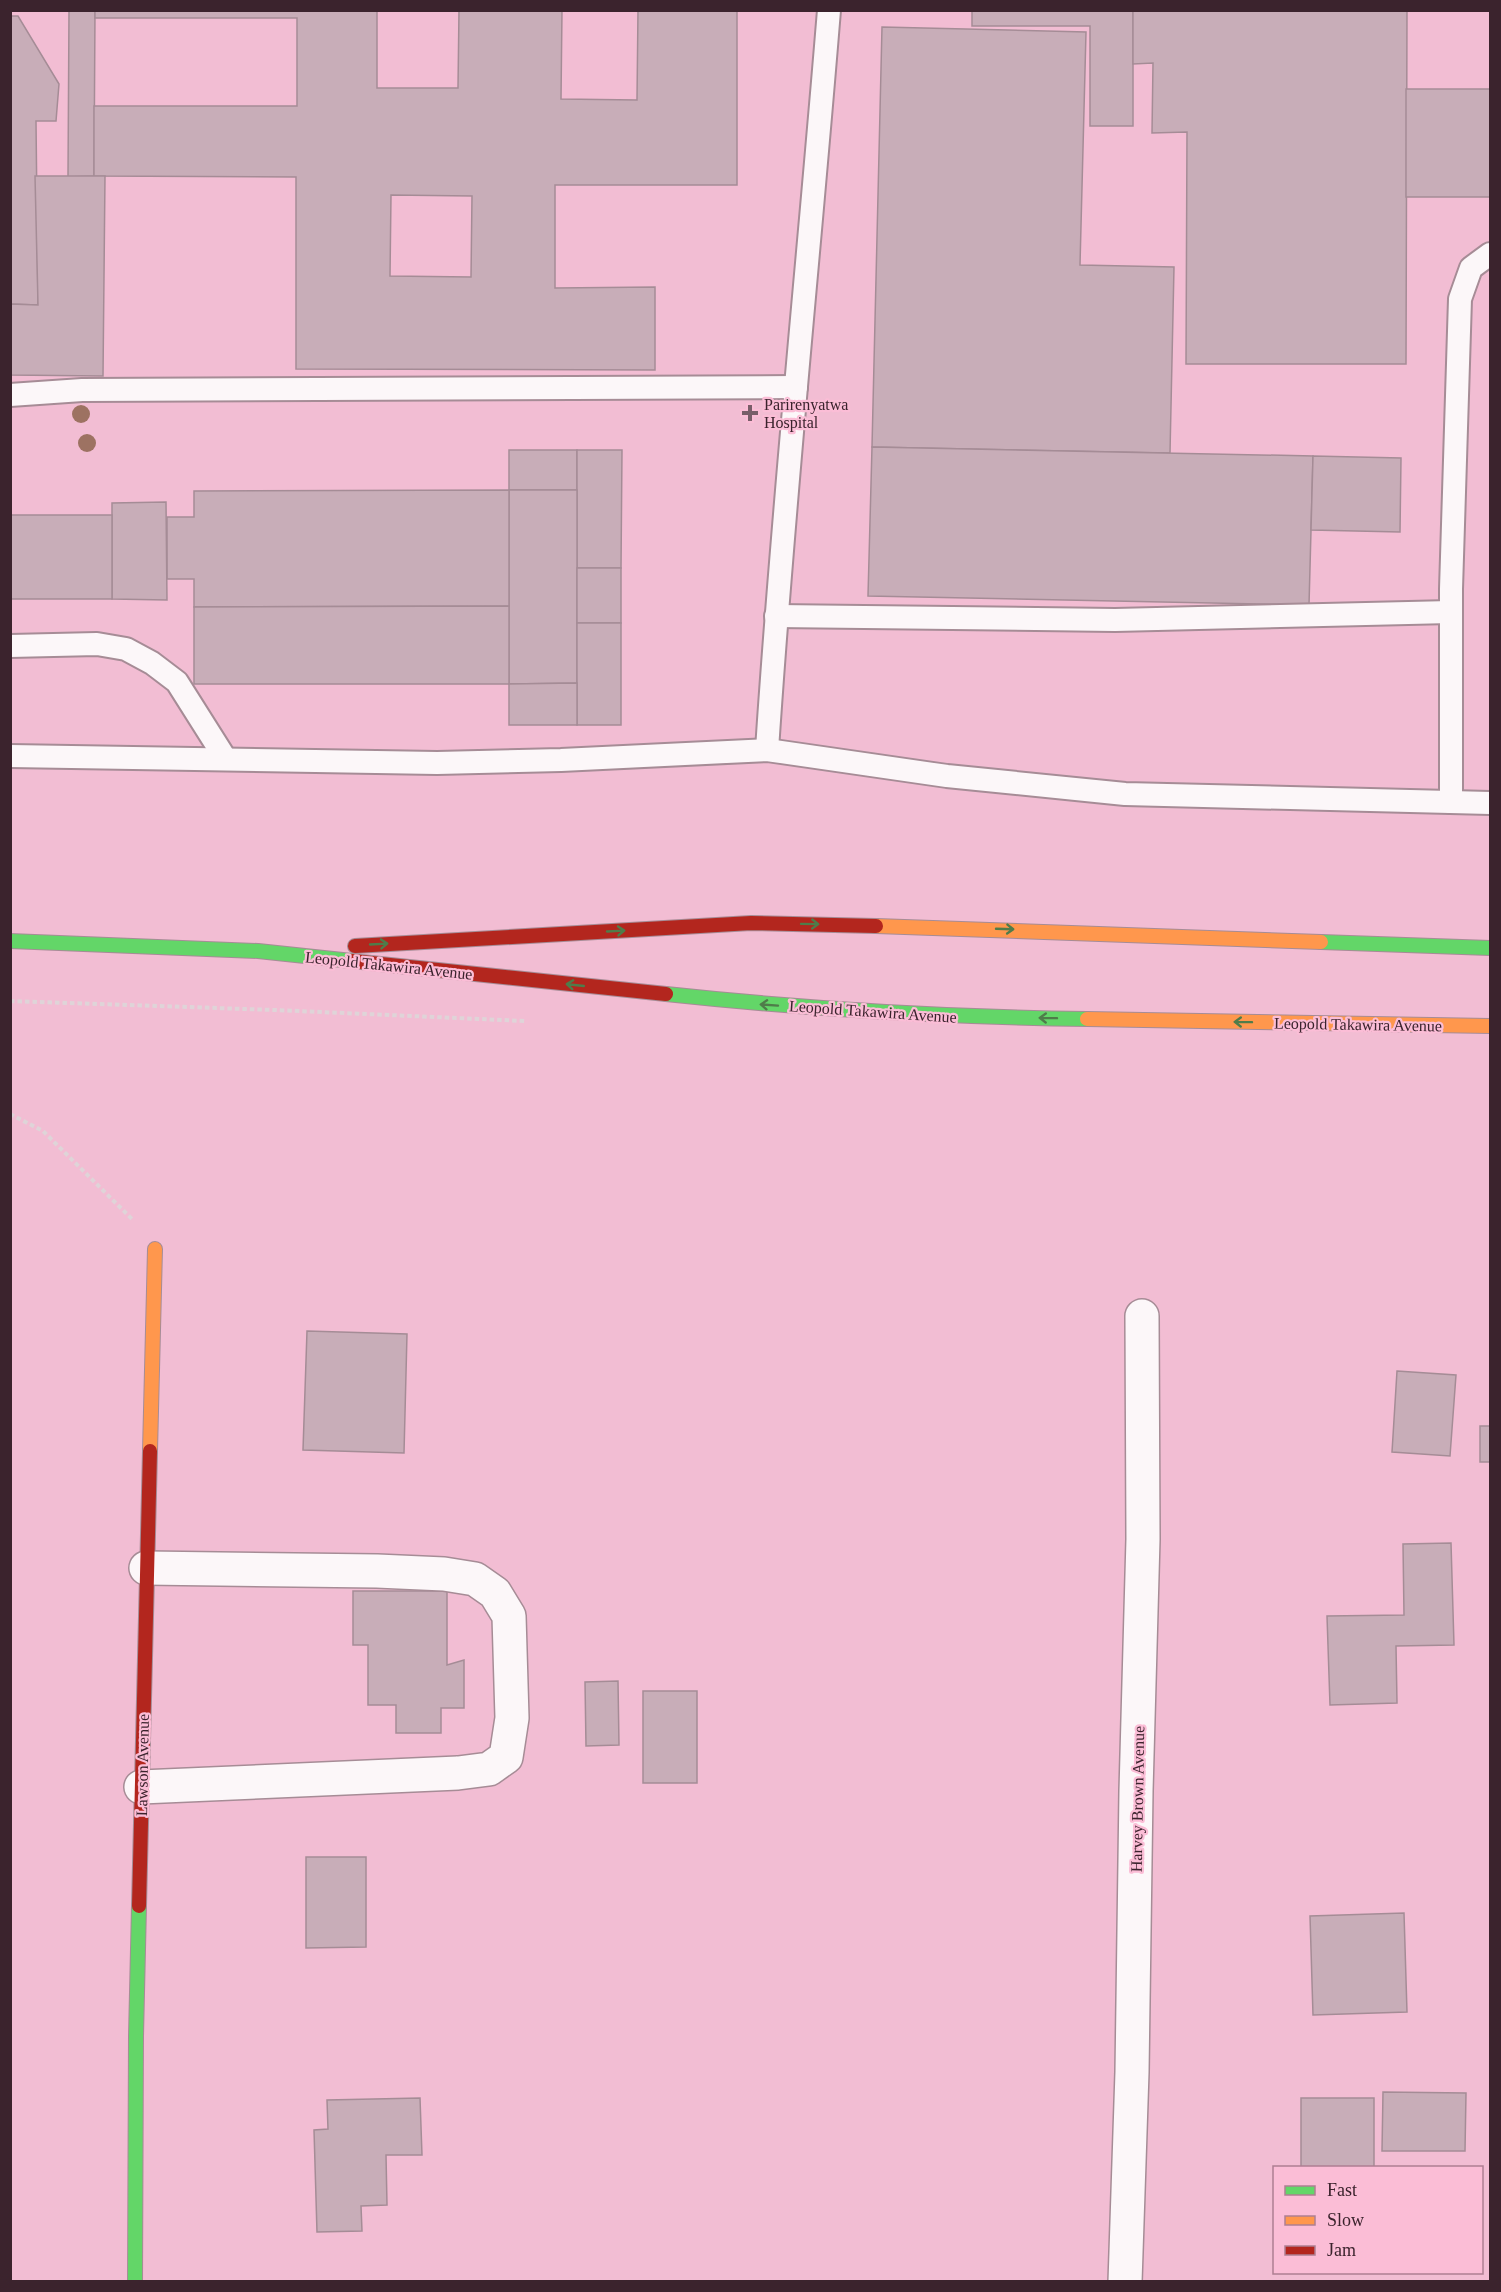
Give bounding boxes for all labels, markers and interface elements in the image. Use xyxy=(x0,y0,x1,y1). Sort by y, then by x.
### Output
place label: Parirenyatwa Hospital xyxy=(764,396,848,432)
marker: Parirenyatwa Hospital xyxy=(741,404,759,422)
one-way arrow xyxy=(800,919,820,930)
one-way arrow xyxy=(995,924,1015,935)
one-way arrow xyxy=(605,925,625,936)
one-way arrow xyxy=(369,939,388,950)
street label: Leopold Takawira Avenue xyxy=(304,948,473,984)
one-way arrow xyxy=(566,979,586,990)
street label: Leopold Takawira Avenue xyxy=(788,997,957,1027)
one-way arrow xyxy=(760,999,780,1010)
one-way arrow xyxy=(1039,1012,1059,1024)
street label: Leopold Takawira Avenue xyxy=(1274,1015,1442,1035)
one-way arrow xyxy=(1234,1016,1254,1027)
street label: Lawson Avenue xyxy=(133,1714,152,1816)
street label: Harvey Brown Avenue xyxy=(1128,1726,1148,1872)
legend xyxy=(1273,2166,1483,2274)
text: Fast xyxy=(1327,2180,1357,2200)
text: Slow xyxy=(1327,2210,1364,2230)
text: Jam xyxy=(1327,2240,1356,2260)

